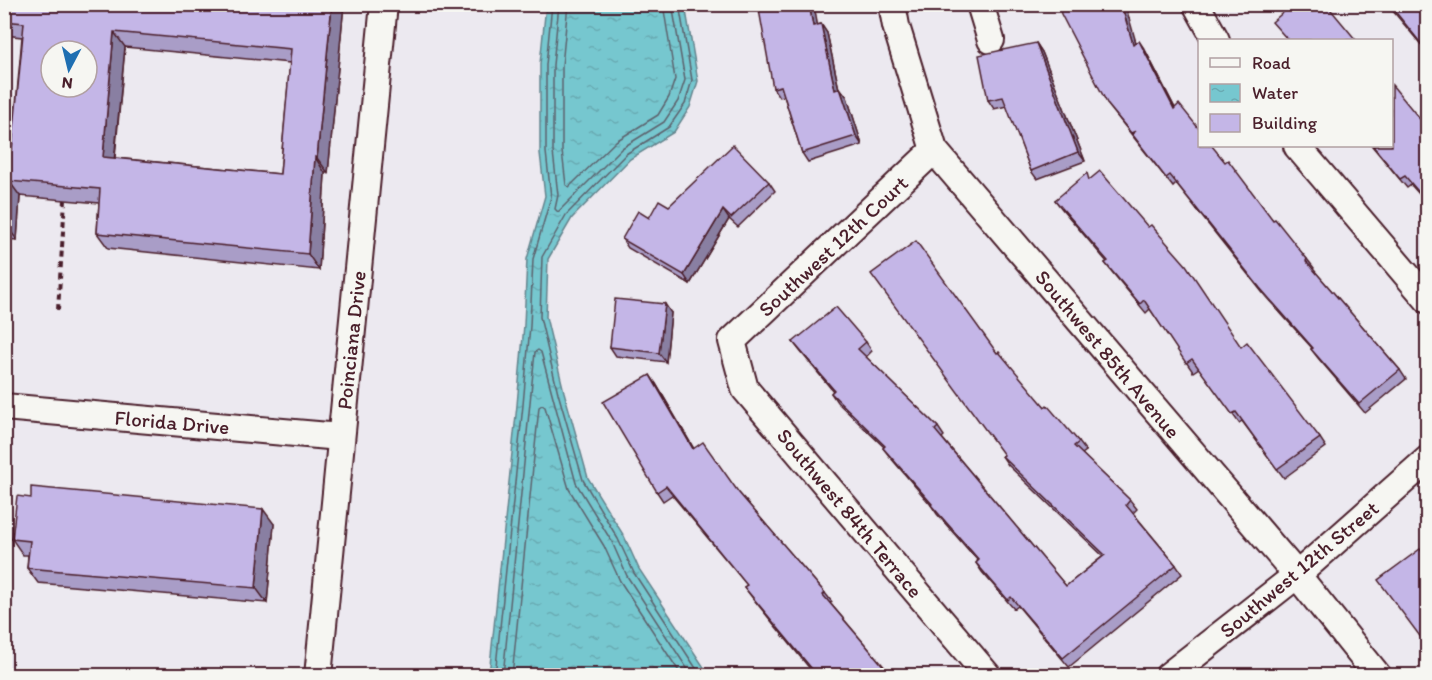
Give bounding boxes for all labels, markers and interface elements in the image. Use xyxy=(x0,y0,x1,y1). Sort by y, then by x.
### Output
north arrow xyxy=(39,39,99,99)
legend xyxy=(1198,39,1393,147)
text: Road xyxy=(1252,52,1291,74)
text: N xyxy=(61,73,74,93)
text: Water xyxy=(1252,82,1298,104)
text: Building xyxy=(1252,112,1318,134)
street label: Southwest 12th Court xyxy=(753,170,913,322)
street label: Southwest 85th Avenue xyxy=(1030,265,1186,443)
street label: Poinciana Drive xyxy=(331,269,371,411)
street label: Florida Drive xyxy=(114,405,230,439)
street label: Southwest 84th Terrace xyxy=(772,423,928,603)
street label: Southwest 12th Street xyxy=(1215,495,1384,643)

